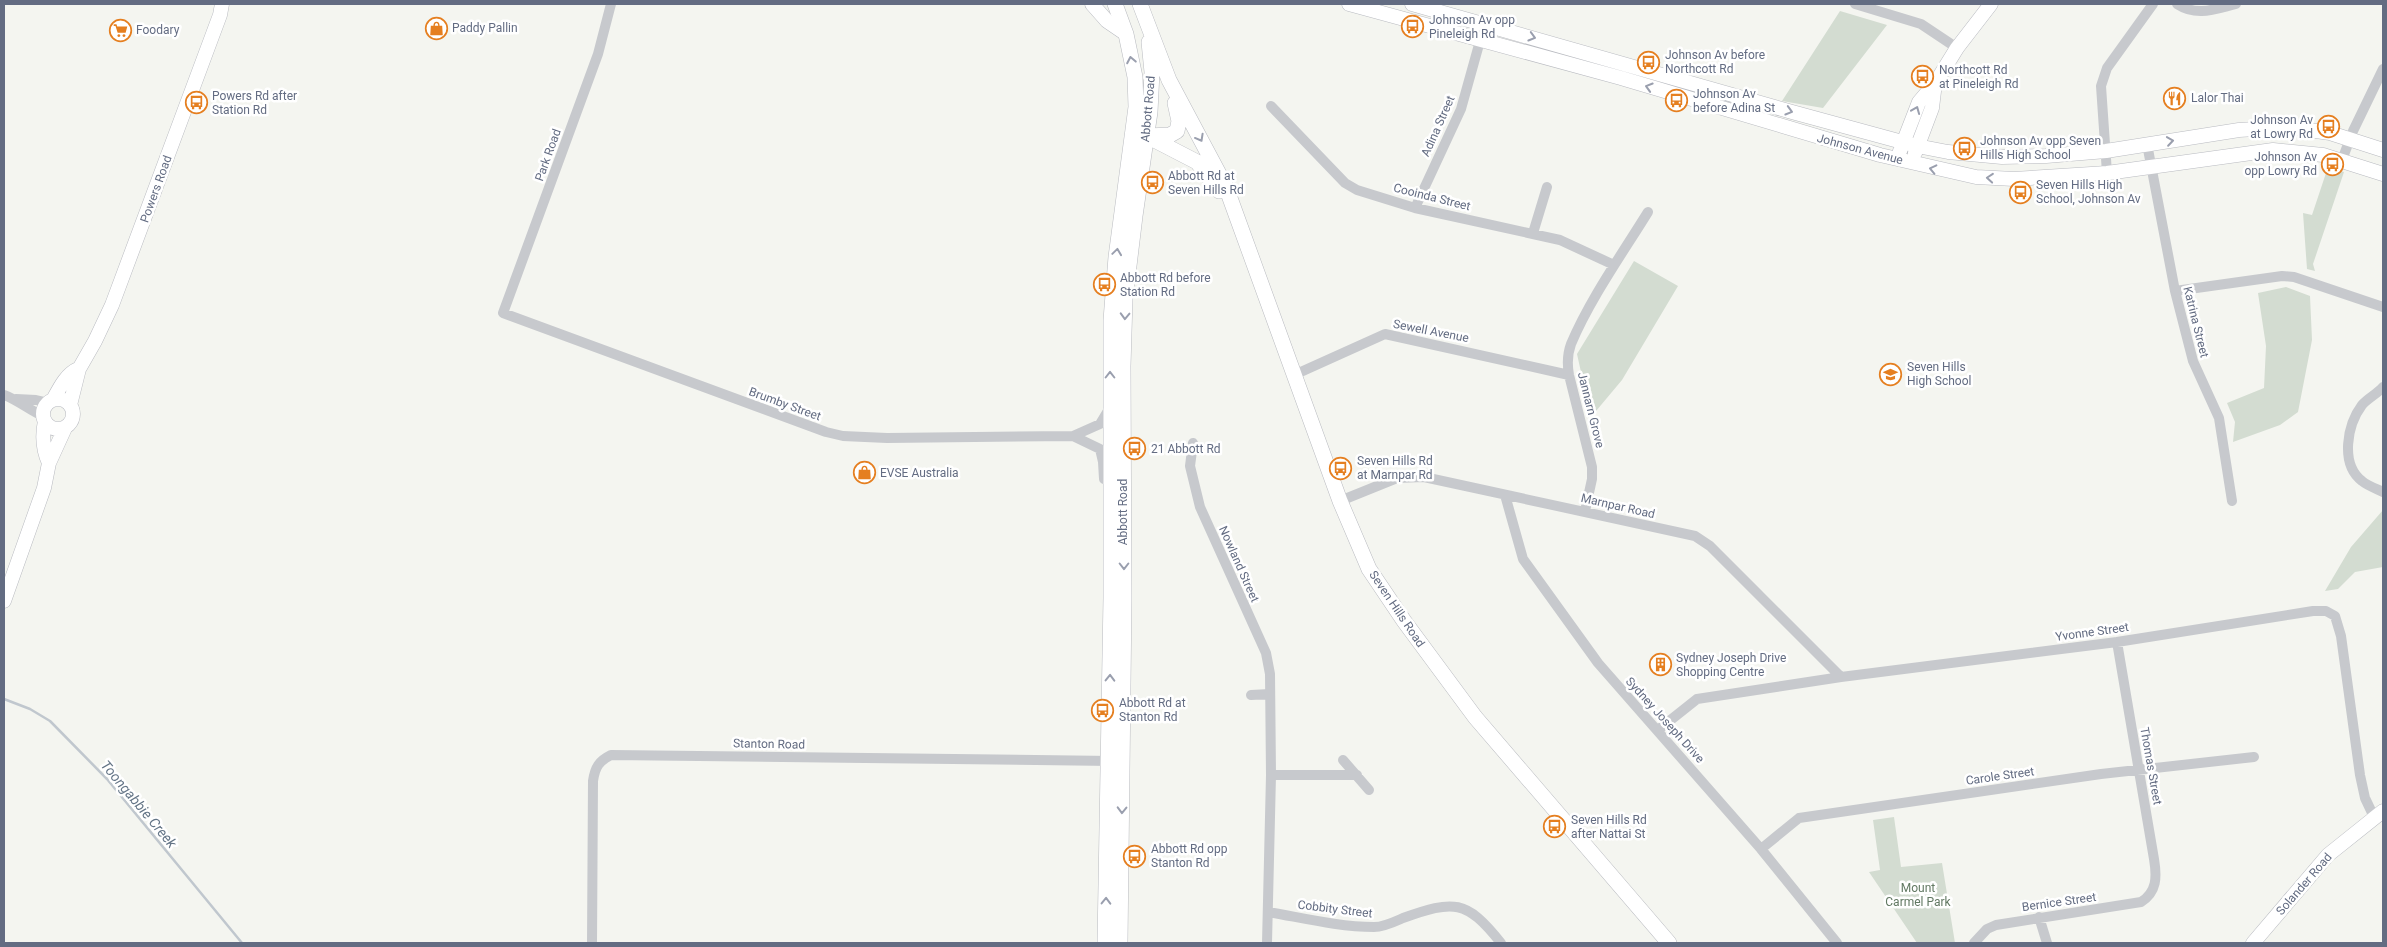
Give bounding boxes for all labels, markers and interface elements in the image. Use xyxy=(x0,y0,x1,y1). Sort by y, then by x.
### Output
place label: Johnson Av opp Pineleigh Rd xyxy=(1429,13,1515,41)
bus stop icon: Johnson Av opp Pineleigh Rd xyxy=(1401,15,1425,39)
shop icon: Paddy Pallin xyxy=(424,16,448,40)
supermarket icon: Foodary xyxy=(108,18,132,42)
place label: Paddy Pallin xyxy=(452,21,518,35)
place label: Foodary xyxy=(136,23,180,37)
one-way arrow xyxy=(1527,31,1535,41)
place label: Johnson Av before Northcott Rd xyxy=(1665,48,1765,76)
bus stop icon: Johnson Av before Northcott Rd xyxy=(1637,50,1661,74)
one-way arrow xyxy=(1127,55,1137,64)
place label: Northcott Rd at Pineleigh Rd xyxy=(1939,63,2019,91)
bus stop icon: Northcott Rd at Pineleigh Rd xyxy=(1911,65,1935,89)
street label: Abbott Road xyxy=(1138,75,1158,143)
one-way arrow xyxy=(1646,83,1654,93)
restaurant icon: Lalor Thai xyxy=(2163,86,2187,110)
place label: Johnson Av before Adina St xyxy=(1693,87,1775,115)
place label: Powers Rd after Station Rd xyxy=(212,89,297,117)
bus stop icon: Johnson Av before Adina St xyxy=(1665,89,1689,113)
bus stop icon: Powers Rd after Station Rd xyxy=(184,91,208,115)
place label: Lalor Thai xyxy=(2191,91,2244,105)
street label: Adina Street xyxy=(1418,93,1458,159)
one-way arrow xyxy=(1784,105,1793,116)
one-way arrow xyxy=(1910,106,1921,115)
place label: Johnson Av at Lowry Rd xyxy=(2250,113,2313,141)
bus stop icon: Johnson Av at Lowry Rd xyxy=(2317,115,2341,139)
street label: Park Road xyxy=(532,127,564,183)
street label: Johnson Avenue xyxy=(1815,131,1905,167)
one-way arrow xyxy=(1194,133,1204,142)
place label: Johnson Av opp Seven Hills High School xyxy=(1980,134,2101,162)
bus stop icon: Johnson Av opp Seven Hills High School xyxy=(1952,136,1976,160)
one-way arrow xyxy=(2167,136,2175,147)
place label: Johnson Av opp Lowry Rd xyxy=(2244,150,2317,178)
bus stop icon: Johnson Av opp Lowry Rd xyxy=(2321,152,2345,176)
street label: Powers Road xyxy=(137,153,175,225)
one-way arrow xyxy=(1929,164,1938,174)
place label: Abbott Rd at Seven Hills Rd xyxy=(1168,169,1244,197)
bus stop icon: Abbott Rd at Seven Hills Rd xyxy=(1140,171,1164,195)
one-way arrow xyxy=(1985,173,1993,184)
place label: Seven Hills High School, Johnson Av xyxy=(2036,178,2141,206)
bus stop icon: Seven Hills High School, Johnson Av xyxy=(2008,180,2032,204)
street label: Cooinda Street xyxy=(1392,181,1472,213)
one-way arrow xyxy=(1111,247,1122,255)
place label: Abbott Rd before Station Rd xyxy=(1120,271,1211,299)
bus stop icon: Abbott Rd before Station Rd xyxy=(1092,273,1116,297)
street label: Katrina Street xyxy=(2180,285,2212,359)
one-way arrow xyxy=(1119,313,1130,321)
street label: Sewell Avenue xyxy=(1392,317,1470,345)
place label: Seven Hills High School xyxy=(1907,360,1971,388)
school or university icon: Seven Hills High School xyxy=(1879,362,1903,386)
one-way arrow xyxy=(1105,371,1115,379)
street label: Jannarn Grove xyxy=(1575,371,1607,449)
street label: Brumby Street xyxy=(747,384,823,424)
bus stop icon: 21 Abbott Rd xyxy=(1123,437,1147,461)
place label: 21 Abbott Rd xyxy=(1151,442,1221,456)
place label: Seven Hills Rd at Marnpar Rd xyxy=(1357,454,1433,482)
bus stop icon: Seven Hills Rd at Marnpar Rd xyxy=(1329,456,1353,480)
shop icon: EVSE Australia xyxy=(852,461,876,485)
place label: EVSE Australia xyxy=(880,466,959,480)
street label: Abbott Road xyxy=(1116,479,1130,545)
street label: Marnpar Road xyxy=(1580,491,1656,521)
street label: Nowland Street xyxy=(1216,524,1262,604)
one-way arrow xyxy=(1119,563,1129,571)
street label: Seven Hills Road xyxy=(1366,568,1428,650)
street label: Yvonne Street xyxy=(2054,620,2130,644)
place label: Sydney Joseph Drive Shopping Centre xyxy=(1676,651,1786,679)
building icon: Sydney Joseph Drive Shopping Centre xyxy=(1648,653,1672,677)
one-way arrow xyxy=(1104,674,1115,682)
street label: Sydney Joseph Drive xyxy=(1623,674,1707,766)
place label: Abbott Rd at Stanton Rd xyxy=(1119,696,1186,724)
bus stop icon: Abbott Rd at Stanton Rd xyxy=(1091,698,1115,722)
street label: Thomas Street xyxy=(2137,726,2165,806)
street label: Stanton Road xyxy=(733,736,805,752)
water label: Toongabbie Creek xyxy=(98,757,181,852)
street label: Carole Street xyxy=(1965,764,2035,788)
one-way arrow xyxy=(1117,806,1127,814)
place label: Seven Hills Rd after Nattai St xyxy=(1571,813,1647,841)
bus stop icon: Seven Hills Rd after Nattai St xyxy=(1543,815,1567,839)
place label: Abbott Rd opp Stanton Rd xyxy=(1151,842,1228,870)
bus stop icon: Abbott Rd opp Stanton Rd xyxy=(1123,844,1147,868)
street label: Solander Road xyxy=(2273,850,2335,918)
park label: Mount Carmel Park xyxy=(1885,881,1952,909)
street label: Bernice Street xyxy=(2021,890,2097,914)
one-way arrow xyxy=(1101,897,1111,905)
street label: Cobbity Street xyxy=(1297,897,1373,921)

